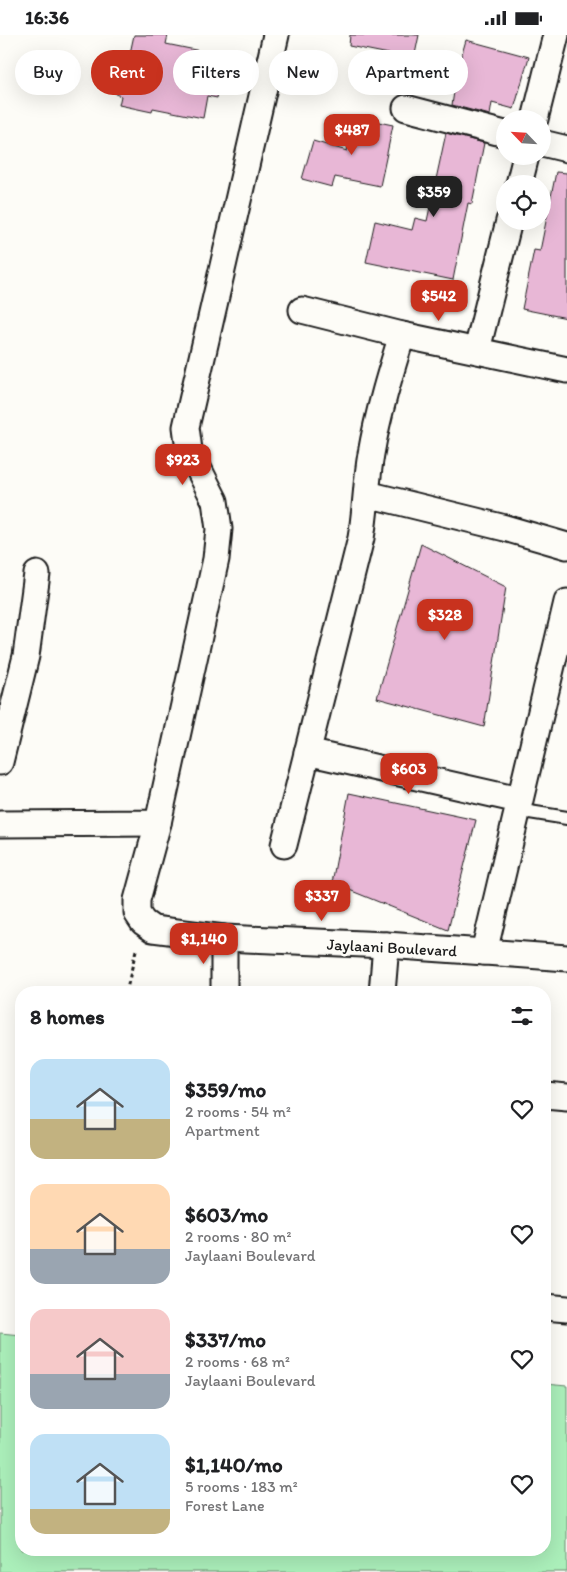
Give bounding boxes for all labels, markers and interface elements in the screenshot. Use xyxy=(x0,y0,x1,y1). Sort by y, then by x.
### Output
text: 16:36 xyxy=(25,6,69,29)
chip: Buy xyxy=(15,50,81,95)
chip: Rent xyxy=(91,50,163,95)
chip: Filters xyxy=(173,50,259,95)
chip: New xyxy=(269,50,338,95)
chip: Apartment xyxy=(348,50,468,95)
north arrow xyxy=(496,110,551,165)
map controls xyxy=(496,110,551,230)
pin: $487 xyxy=(322,113,382,156)
text: $487 xyxy=(335,120,369,139)
pin: $359 xyxy=(404,175,464,218)
button: locate xyxy=(496,175,551,230)
text: $359 xyxy=(417,182,451,201)
pin: $542 xyxy=(409,279,469,322)
text: $542 xyxy=(422,286,456,305)
pin: $923 xyxy=(153,443,213,486)
text: $923 xyxy=(166,450,200,469)
pin: $328 xyxy=(415,599,475,641)
text: $328 xyxy=(428,605,462,624)
pin: $603 xyxy=(379,753,439,795)
text: $603 xyxy=(391,759,427,778)
pin: $337 xyxy=(292,879,352,922)
text: $337 xyxy=(305,886,339,905)
pin: $1,140 xyxy=(163,923,245,965)
text: $1,140 xyxy=(181,929,227,948)
street label: Jaylaani Boulevard xyxy=(326,935,458,960)
icon: filters xyxy=(508,1002,536,1030)
text: 8 homes xyxy=(30,1004,105,1029)
text: $359/mo xyxy=(185,1077,266,1102)
icon: home xyxy=(70,1079,130,1139)
icon: heart xyxy=(508,1095,536,1123)
text: 2 rooms · 54 m² xyxy=(185,1102,291,1121)
text: Apartment xyxy=(185,1121,260,1140)
text: $603/mo xyxy=(185,1202,268,1227)
icon: home xyxy=(70,1204,130,1264)
icon: heart xyxy=(508,1220,536,1248)
text: 2 rooms · 80 m² xyxy=(185,1227,291,1246)
text: Jaylaani Boulevard xyxy=(185,1246,316,1265)
text: $337/mo xyxy=(185,1327,266,1352)
icon: home xyxy=(70,1329,130,1389)
icon: heart xyxy=(508,1345,536,1373)
text: 2 rooms · 68 m² xyxy=(185,1352,290,1371)
text: Jaylaani Boulevard xyxy=(185,1371,316,1390)
text: $1,140/mo xyxy=(185,1452,283,1477)
icon: home xyxy=(70,1454,130,1514)
icon: heart xyxy=(508,1470,536,1498)
text: 5 rooms · 183 m² xyxy=(185,1477,298,1496)
text: Forest Lane xyxy=(185,1496,265,1515)

